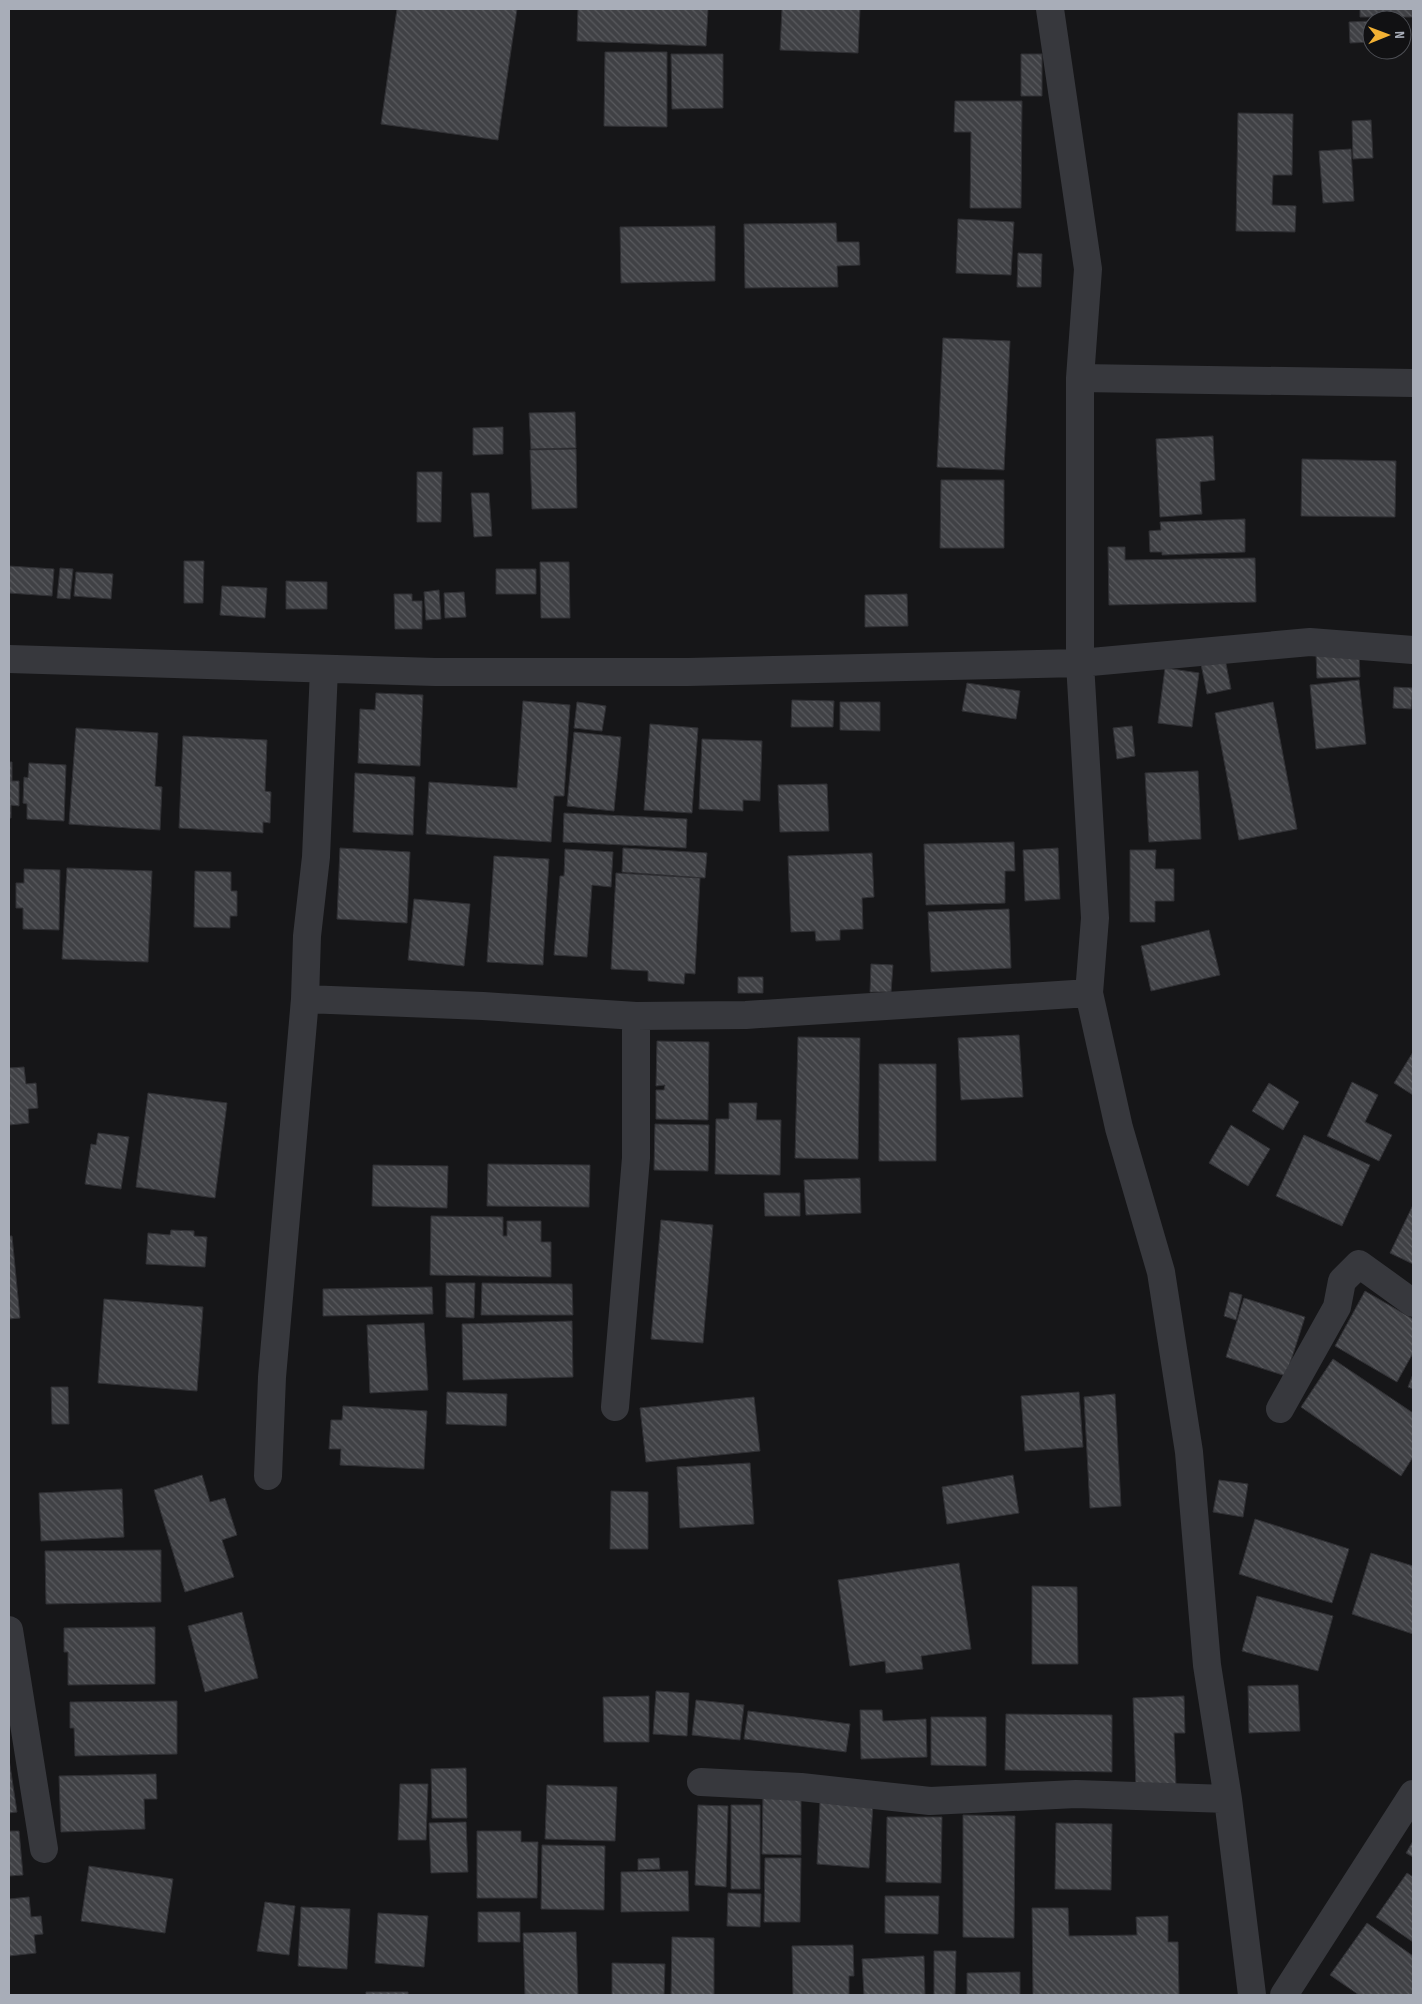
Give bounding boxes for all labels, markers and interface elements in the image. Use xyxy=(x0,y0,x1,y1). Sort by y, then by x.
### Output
north arrow xyxy=(1362,10,1412,60)
text: N xyxy=(1391,31,1408,39)

